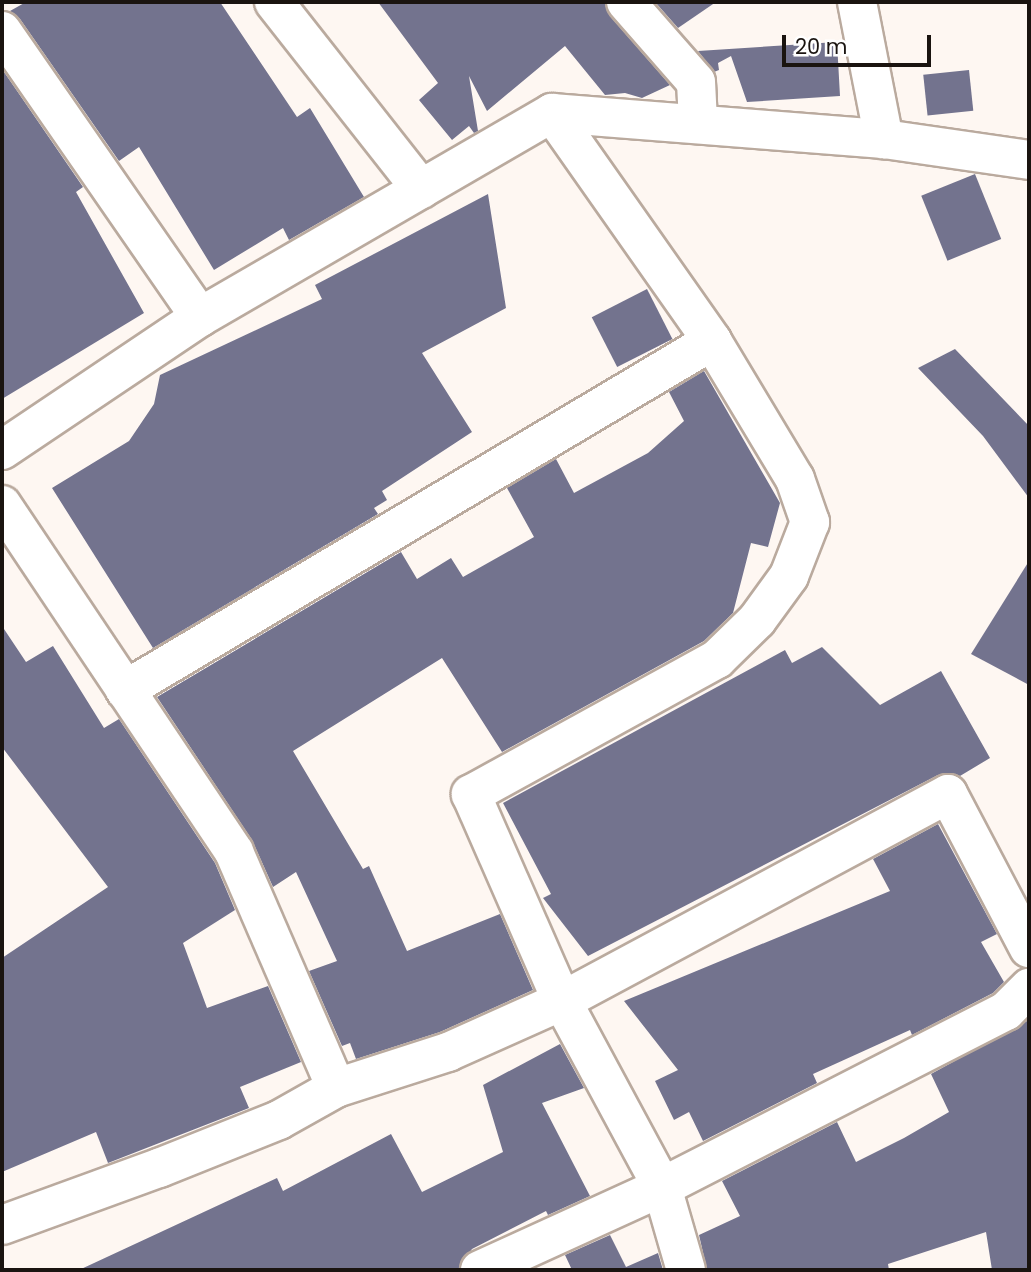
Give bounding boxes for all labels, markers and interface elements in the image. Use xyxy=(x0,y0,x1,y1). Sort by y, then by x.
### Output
scale bar xyxy=(786,21,935,65)
text: 20 m xyxy=(795,32,848,61)

